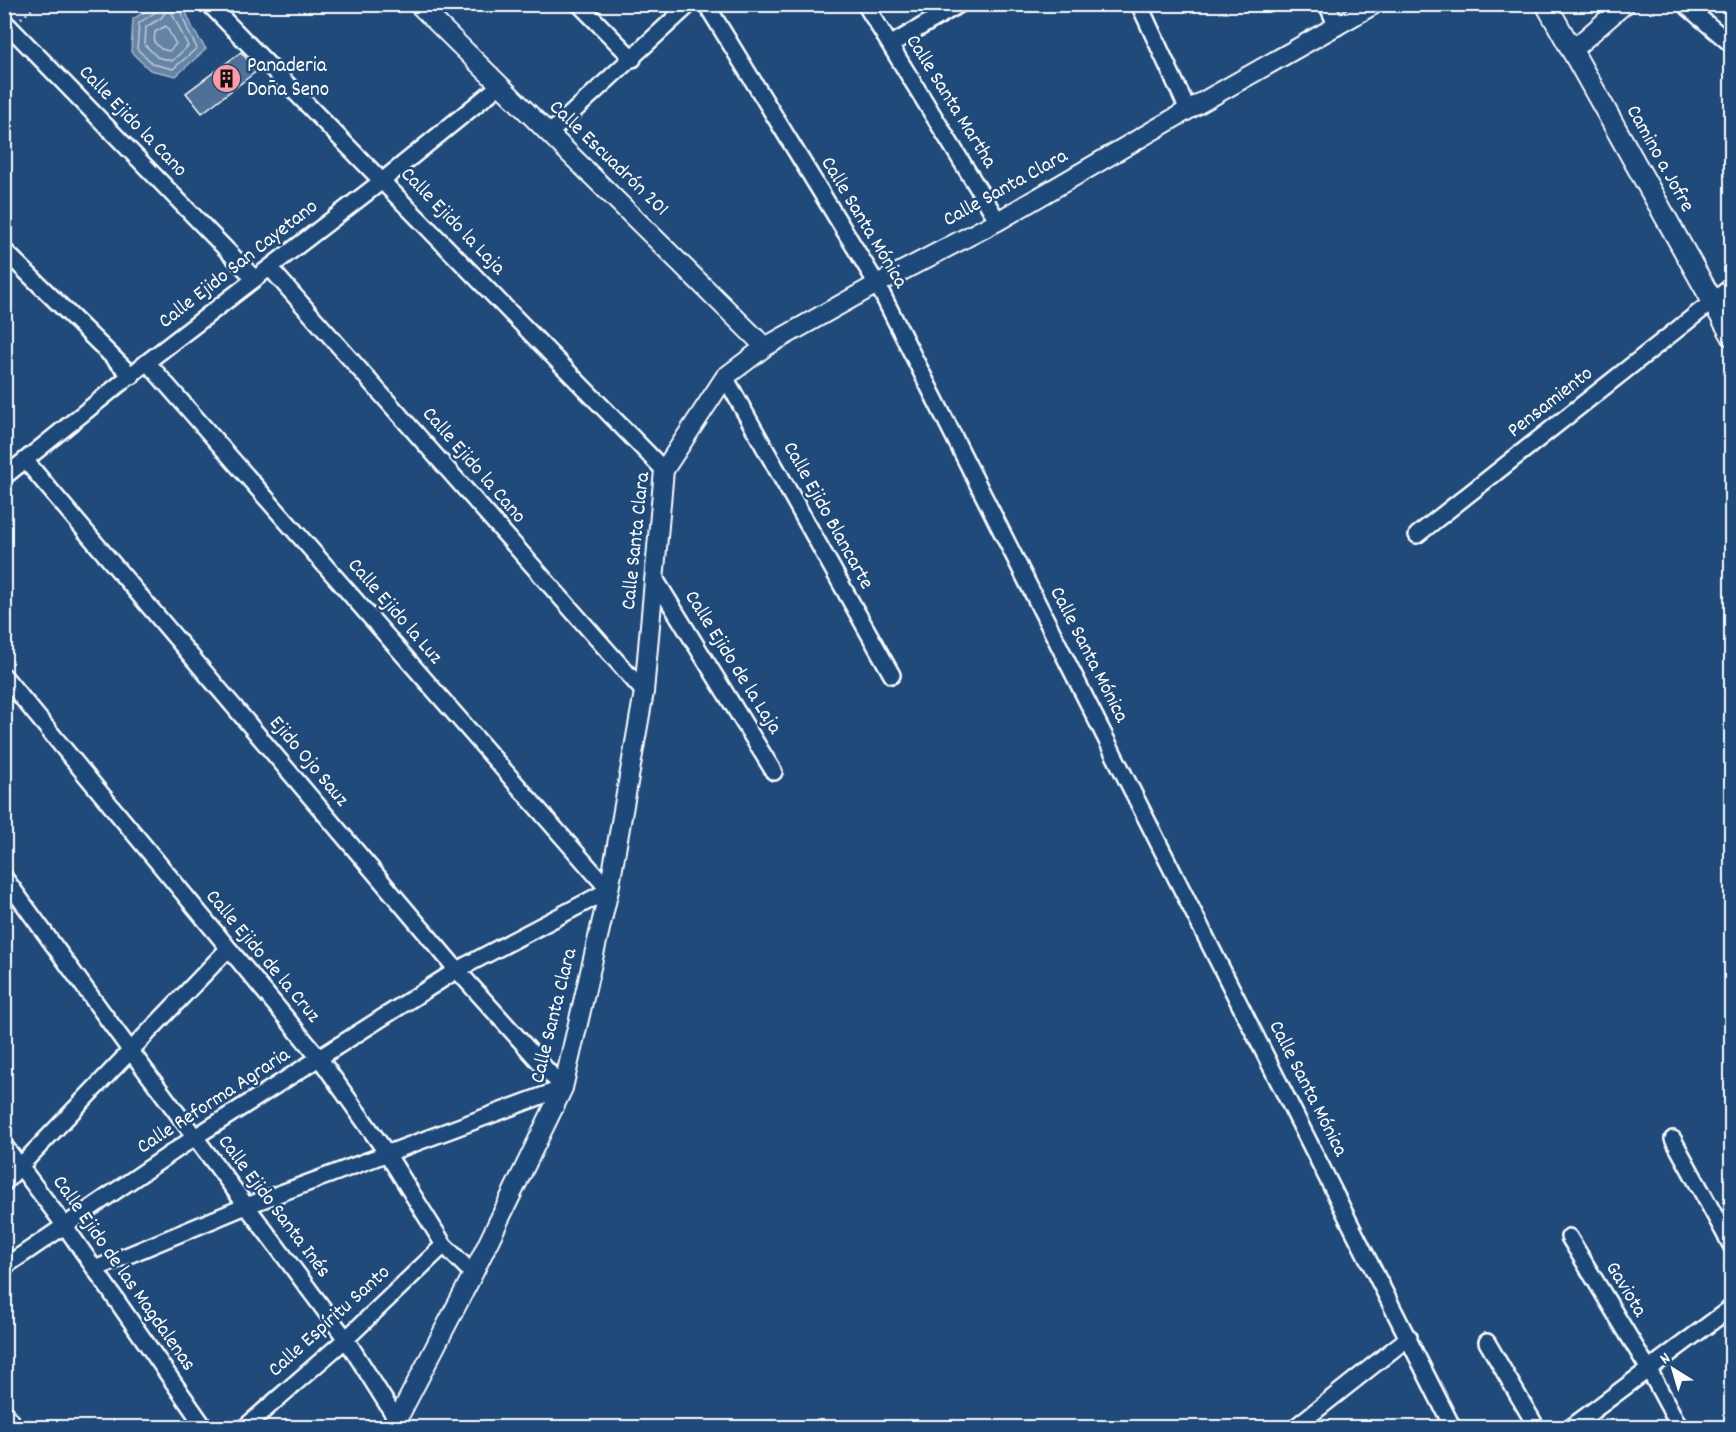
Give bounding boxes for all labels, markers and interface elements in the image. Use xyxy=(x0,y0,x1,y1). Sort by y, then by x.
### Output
street label: Calle Santa Martha xyxy=(897,29,1004,176)
place label: Panaderia Doña Seno xyxy=(247,52,329,106)
street label: Calle Ejido la Cano xyxy=(70,59,194,185)
building icon: Panaderia Doña Seno xyxy=(210,63,242,95)
street label: Calle Escuadrón 201 xyxy=(541,94,675,224)
street label: Camino a Jofre xyxy=(1617,100,1701,218)
street label: Calle Santa Clara xyxy=(938,142,1075,236)
street label: Calle Santa Mónica xyxy=(812,151,915,296)
street label: Calle Ejido la Laja xyxy=(392,161,512,284)
street label: Calle Ejido San Cayetano xyxy=(153,193,325,337)
street label: Pensamiento xyxy=(1502,360,1600,446)
street label: Calle Ejido la Cano xyxy=(414,401,532,531)
street label: Calle Ejido Blancarte xyxy=(774,437,880,595)
street label: Calle Santa Clara xyxy=(615,469,659,611)
street label: Calle Ejido la Luz xyxy=(339,552,449,672)
street label: Calle Santa Mónica xyxy=(1041,582,1136,729)
street label: Calle Ejido de la Laja xyxy=(676,585,789,742)
street label: Ejido Ojo Sauz xyxy=(261,710,355,814)
street label: Calle Ejido de la Cruz xyxy=(197,884,327,1030)
street label: Calle Santa Clara xyxy=(524,944,587,1087)
street label: Calle Santa Mónica xyxy=(1260,1016,1355,1163)
street label: Calle Reforma Agraria xyxy=(132,1041,297,1163)
street label: Calle Ejido Santa Inés xyxy=(209,1129,337,1285)
street label: Calle Ejido de las Magdalenas xyxy=(44,1170,202,1378)
street label: Gaviota xyxy=(1597,1257,1654,1324)
street label: Calle Espíritu Santo xyxy=(262,1259,398,1385)
north arrow xyxy=(1643,1339,1703,1399)
text: N xyxy=(1655,1347,1676,1371)

